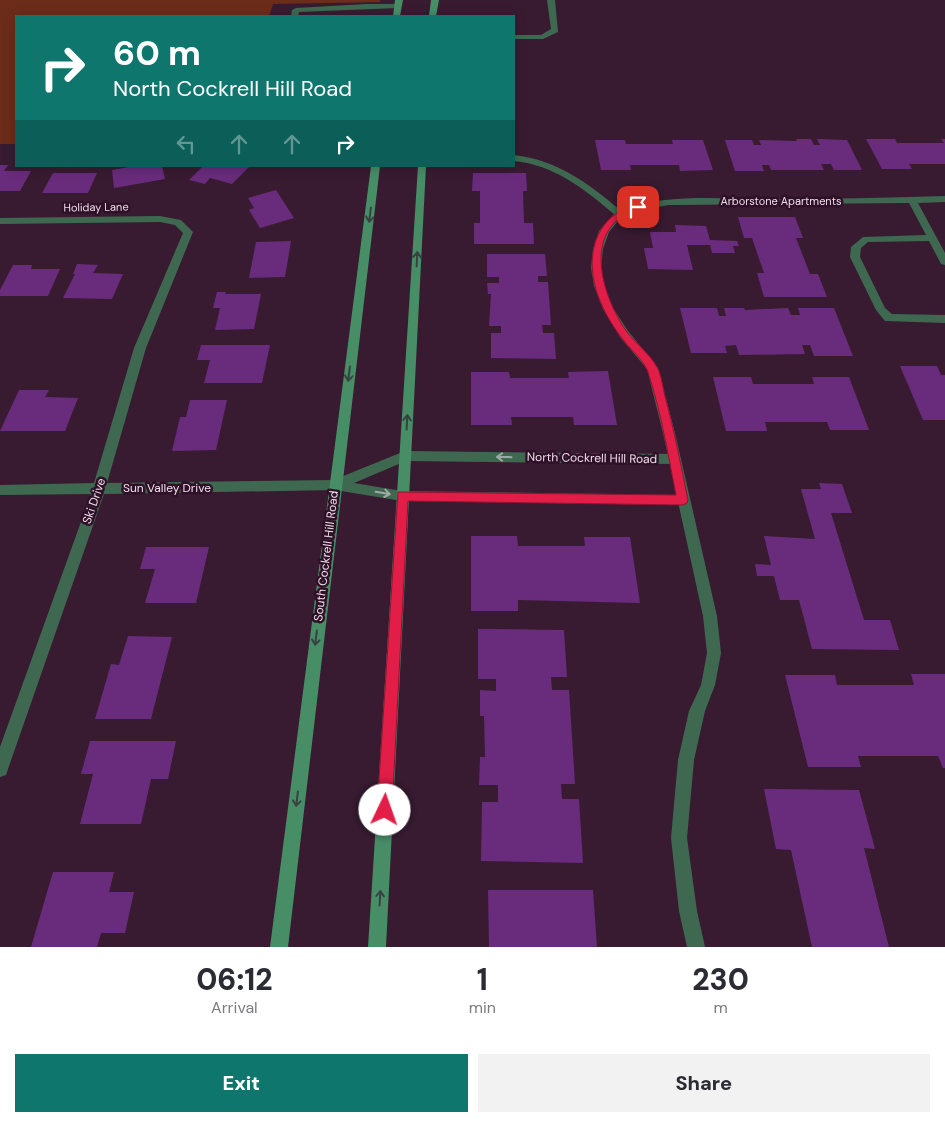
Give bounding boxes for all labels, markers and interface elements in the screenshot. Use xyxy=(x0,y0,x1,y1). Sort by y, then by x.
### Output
text: 60 m xyxy=(113,30,201,76)
icon: right xyxy=(30,35,95,100)
text: North Cockrell Hill Road xyxy=(113,74,352,103)
icon: left xyxy=(172,130,200,158)
icon: ahead xyxy=(225,130,253,158)
icon: ahead xyxy=(278,130,306,158)
icon: right xyxy=(331,130,359,158)
pin xyxy=(617,186,659,228)
icon: arrive xyxy=(624,193,652,221)
street label: Arborstone Apartments xyxy=(720,194,842,208)
street label: Holiday Lane xyxy=(63,199,129,215)
one-way arrow xyxy=(365,206,375,222)
one-way arrow xyxy=(412,252,421,268)
one-way arrow xyxy=(344,366,354,382)
one-way arrow xyxy=(402,414,411,430)
street label: North Cockrell Hill Road xyxy=(527,449,657,467)
one-way arrow xyxy=(496,453,512,462)
street label: Ski Drive xyxy=(79,476,109,526)
street label: Sun Valley Drive xyxy=(123,480,211,496)
one-way arrow xyxy=(374,488,390,498)
street label: South Cockrell Hill Road xyxy=(310,490,342,622)
one-way arrow xyxy=(311,629,321,645)
position arrow xyxy=(358,783,410,835)
one-way arrow xyxy=(292,791,302,807)
one-way arrow xyxy=(375,891,384,907)
text: 06:12 xyxy=(196,960,273,999)
text: 1 xyxy=(477,960,488,999)
text: 230 xyxy=(692,960,749,999)
text: Arrival xyxy=(211,997,258,1018)
text: min xyxy=(469,997,496,1018)
text: m xyxy=(713,997,728,1018)
button: Exit xyxy=(15,1054,468,1112)
button: Share xyxy=(478,1054,930,1112)

